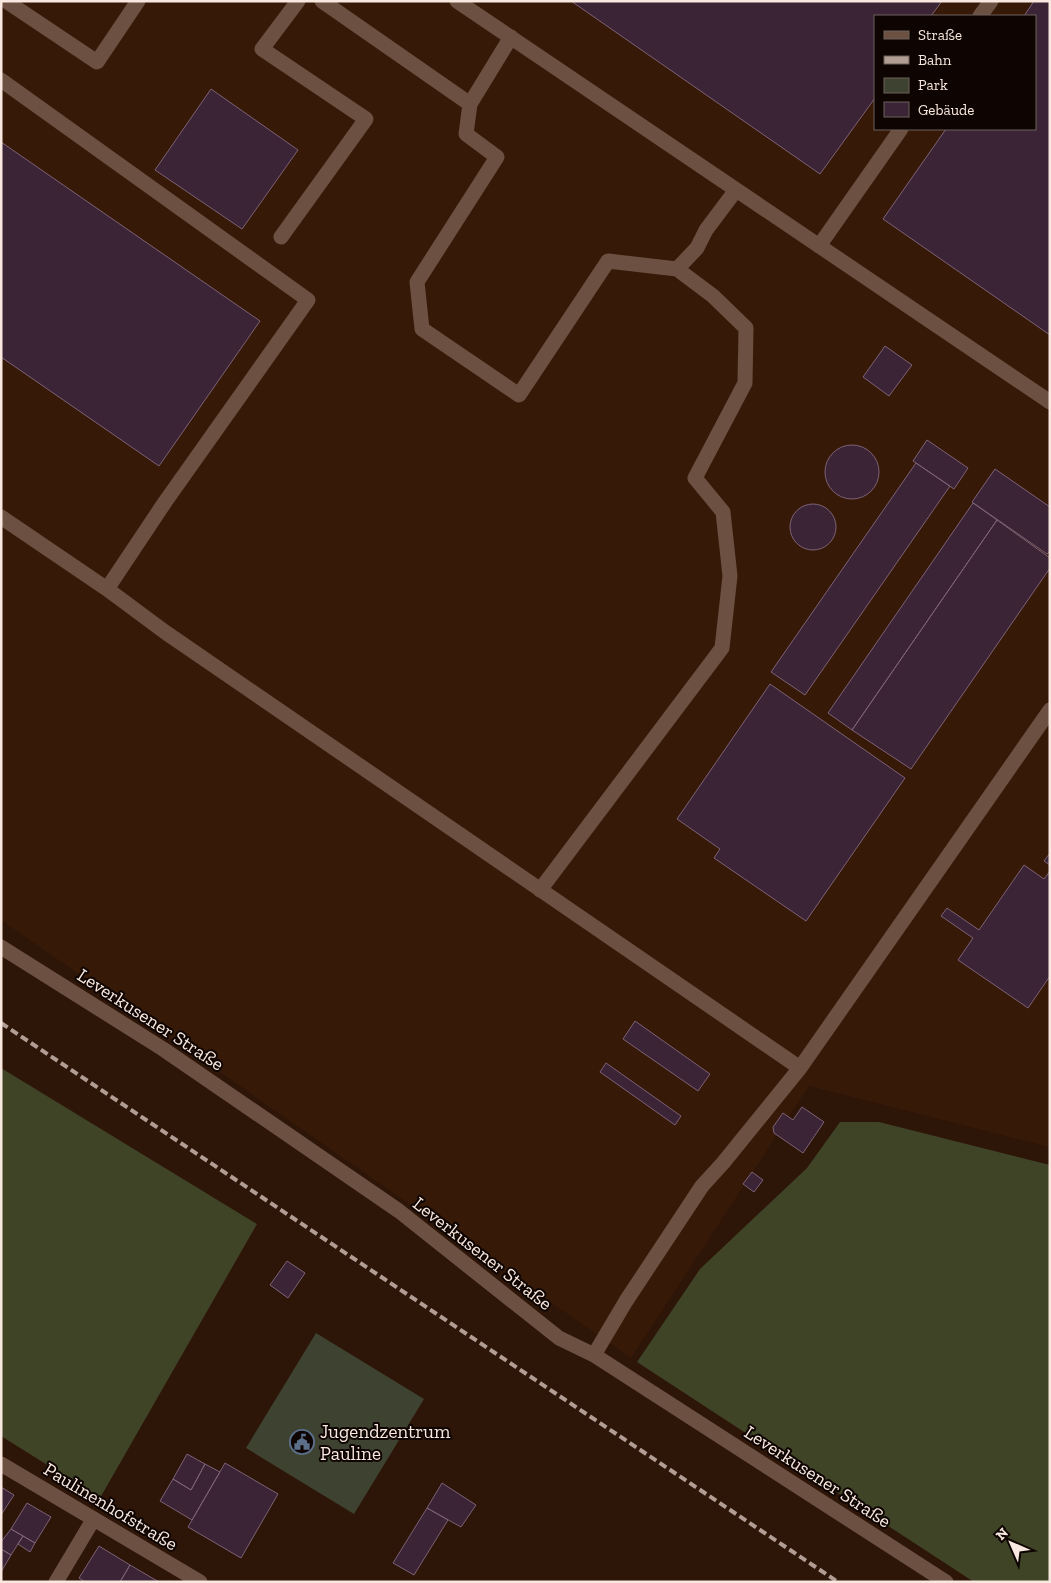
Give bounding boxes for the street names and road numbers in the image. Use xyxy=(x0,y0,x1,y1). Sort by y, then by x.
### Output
street label: Leverkusener Straße xyxy=(73,963,228,1075)
street label: Leverkusener Straße xyxy=(408,1192,557,1315)
street label: Leverkusener Straße xyxy=(740,1420,895,1532)
street label: Paulinenhofstraße xyxy=(40,1457,182,1555)

